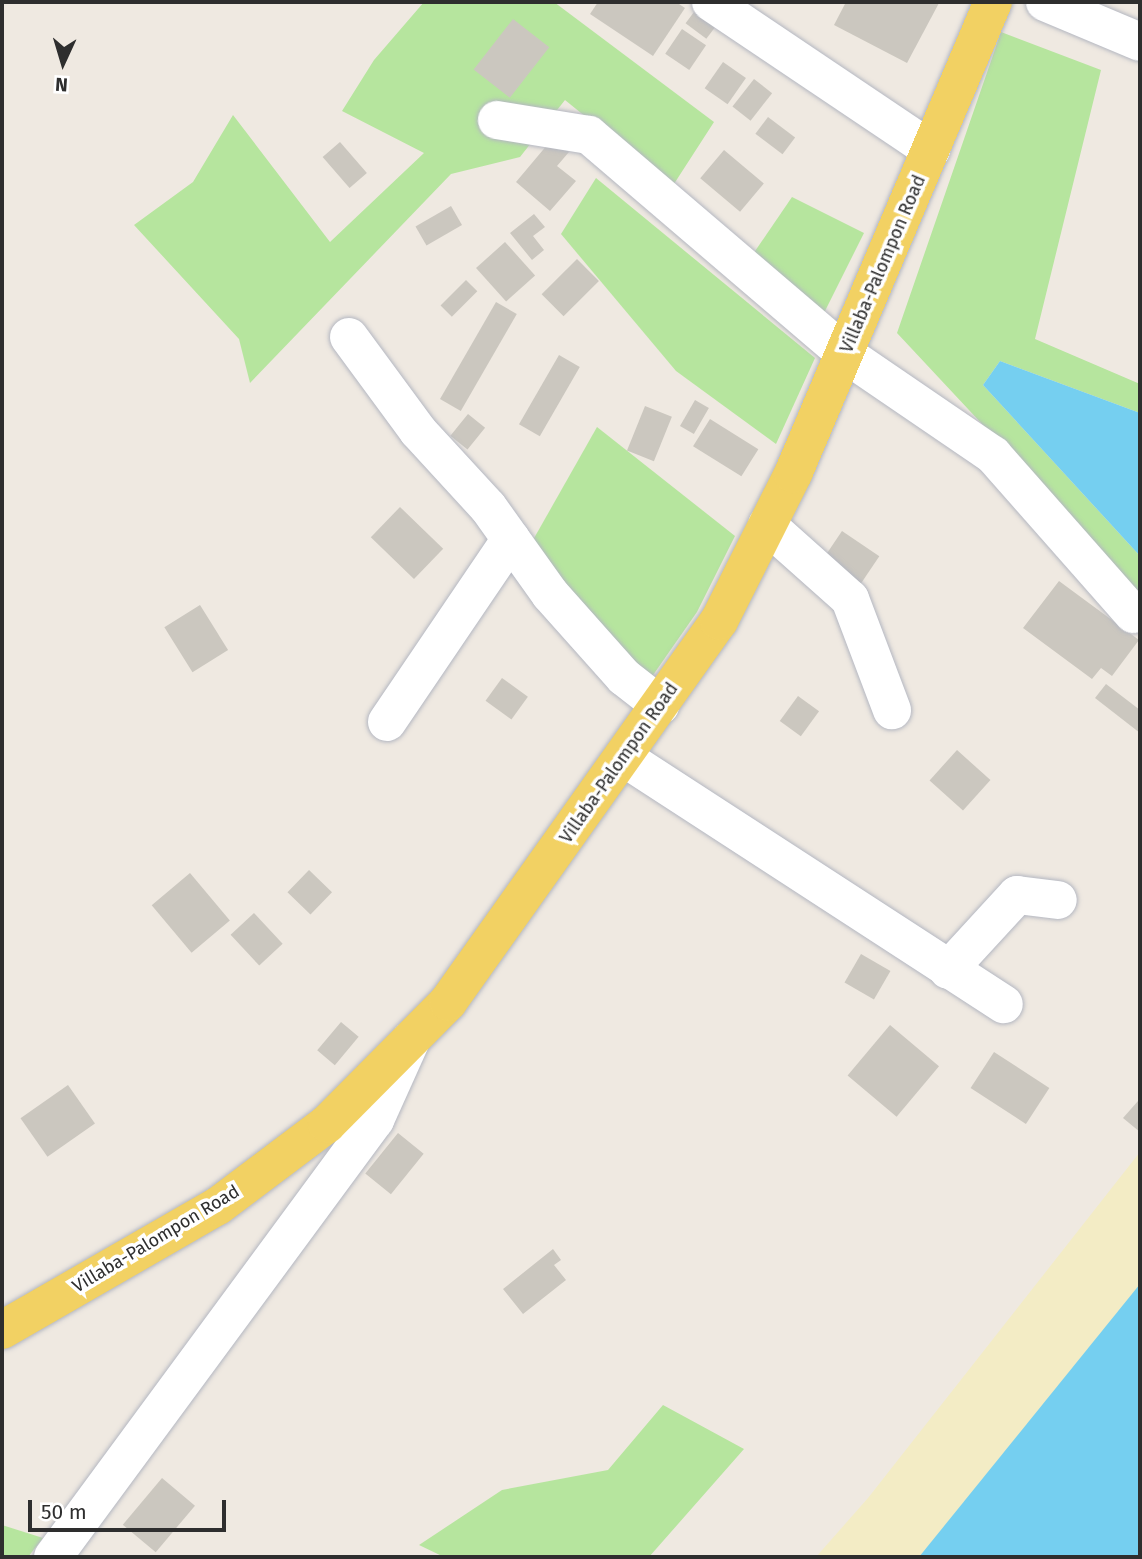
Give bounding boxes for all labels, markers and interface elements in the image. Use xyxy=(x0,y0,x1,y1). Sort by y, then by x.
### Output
north arrow xyxy=(28,28,98,98)
text: N xyxy=(54,73,69,96)
street label: Villaba-Palompon Road xyxy=(836,172,930,356)
street label: Villaba-Palompon Road xyxy=(555,679,683,847)
street label: Villaba-Palompon Road xyxy=(69,1181,243,1297)
scale bar xyxy=(32,1486,229,1530)
text: 50 m xyxy=(41,1499,87,1525)

